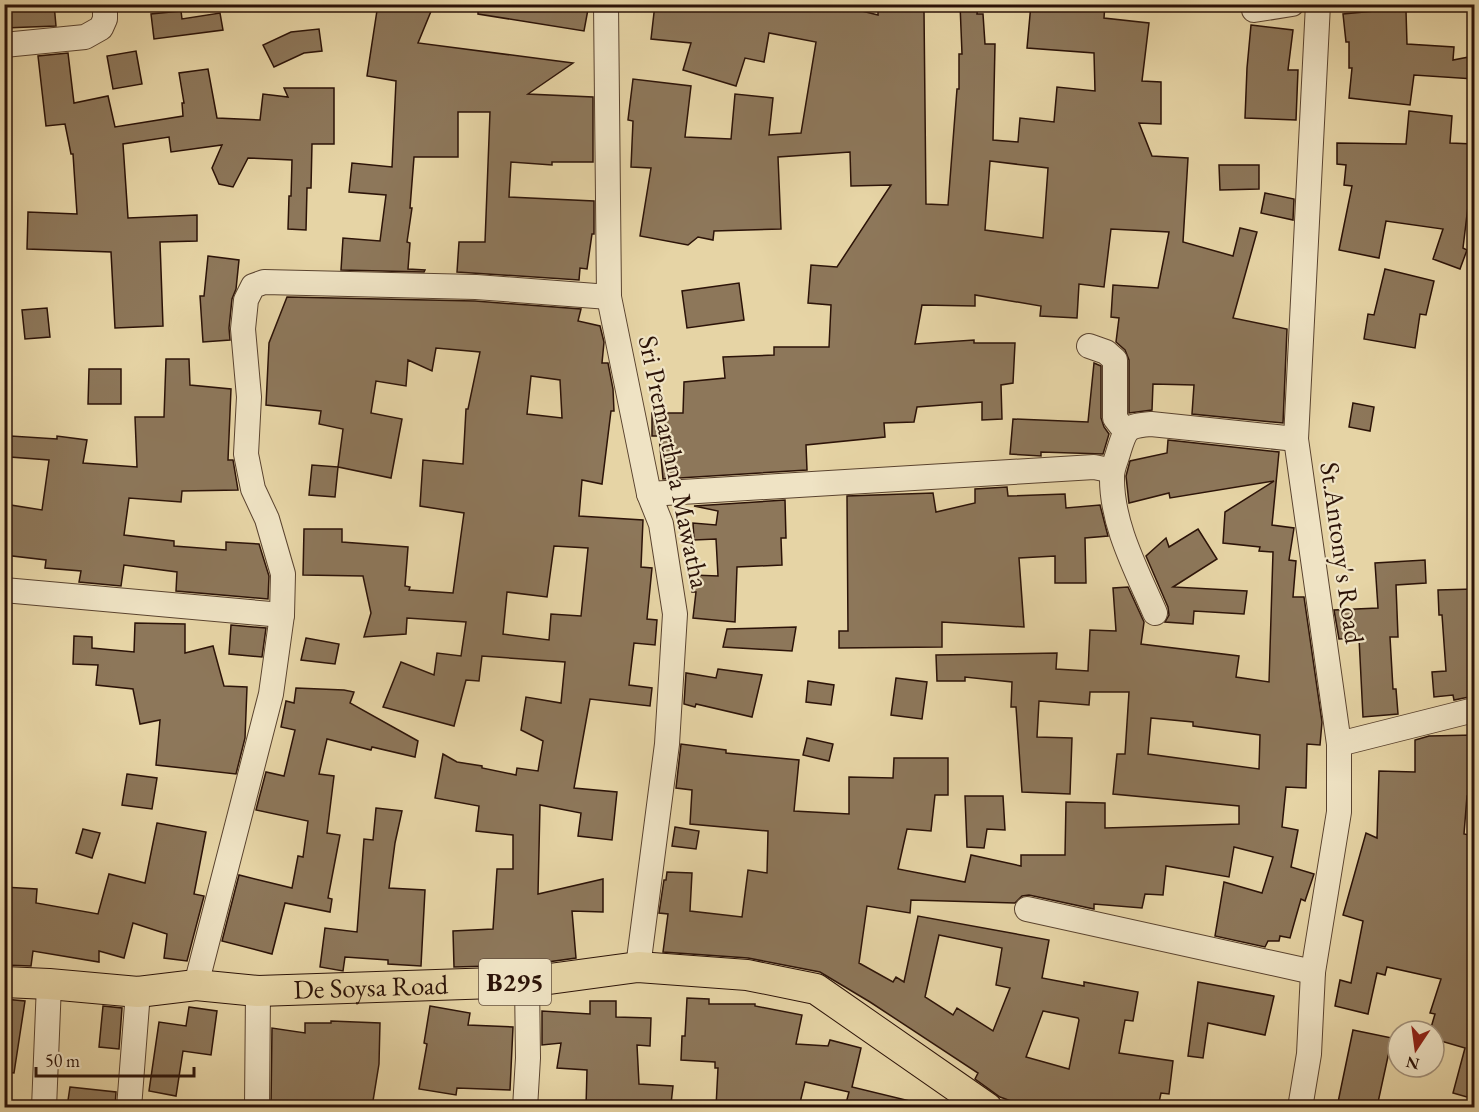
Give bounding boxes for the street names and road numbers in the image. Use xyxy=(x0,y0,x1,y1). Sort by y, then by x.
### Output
street label: Sri Premarthna Mawatha xyxy=(631,332,718,592)
street label: St.Antony's Road xyxy=(1312,460,1373,646)
road number: B295 xyxy=(479,959,551,1005)
street label: De Soysa Road xyxy=(293,967,449,1007)

